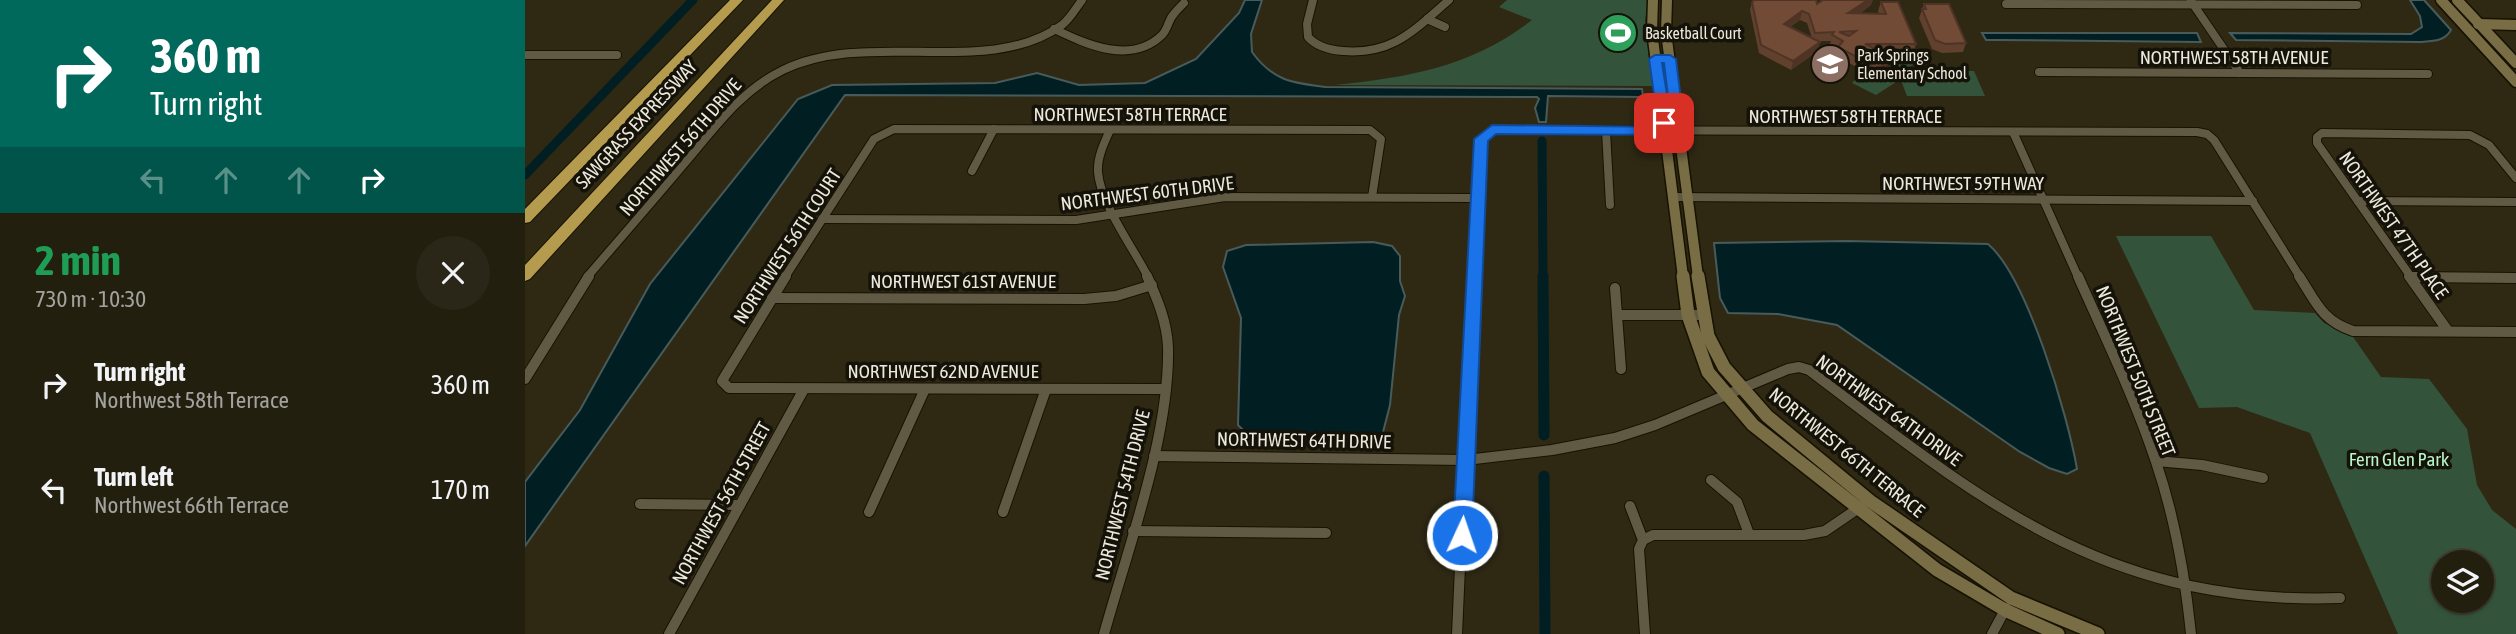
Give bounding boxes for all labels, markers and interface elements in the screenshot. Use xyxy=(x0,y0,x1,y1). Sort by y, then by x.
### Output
sports icon: Basketball Court xyxy=(1597,12,1639,54)
place label: Basketball Court xyxy=(1645,24,1742,42)
text: 360 m xyxy=(150,27,261,83)
icon: right xyxy=(35,28,126,119)
school or university icon: Park Springs Elementary School xyxy=(1809,43,1851,85)
place label: Park Springs Elementary School xyxy=(1857,46,1968,83)
street label: NORTHWEST 58TH AVENUE xyxy=(2140,46,2328,68)
street label: SAWGRASS EXPRESSWAY xyxy=(571,55,702,193)
street label: NORTHWEST 56TH DRIVE xyxy=(615,74,745,220)
text: Turn right xyxy=(150,85,263,122)
pin xyxy=(1634,93,1694,153)
street label: NORTHWEST 58TH TERRACE xyxy=(1033,103,1227,125)
icon: arrive xyxy=(1645,104,1683,142)
street label: NORTHWEST 58TH TERRACE xyxy=(1748,105,1942,127)
street label: NORTHWEST 47TH PLACE xyxy=(2335,147,2453,303)
icon: left xyxy=(134,161,172,199)
icon: ahead xyxy=(207,161,245,199)
icon: ahead xyxy=(280,161,318,199)
icon: right xyxy=(353,161,391,199)
street label: NORTHWEST 56TH COURT xyxy=(729,164,846,328)
street label: NORTHWEST 60TH DRIVE xyxy=(1059,171,1235,215)
street label: NORTHWEST 59TH WAY xyxy=(1882,172,2045,194)
text: 2 min xyxy=(35,236,121,284)
button: close xyxy=(416,236,490,310)
street label: NORTHWEST 61ST AVENUE xyxy=(870,270,1056,292)
street label: NORTHWEST 50TH STREET xyxy=(2092,282,2181,460)
text: 730 m · 10:30 xyxy=(35,286,146,312)
street label: NORTHWEST 64TH DRIVE xyxy=(1812,350,1966,470)
text: Turn right xyxy=(94,357,185,387)
street label: NORTHWEST 62ND AVENUE xyxy=(847,360,1039,382)
icon: right xyxy=(35,366,73,404)
text: 360 m xyxy=(431,370,490,400)
street label: NORTHWEST 66TH TERRACE xyxy=(1765,383,1929,521)
text: Northwest 58th Terrace xyxy=(94,387,289,413)
street label: NORTHWEST 54TH DRIVE xyxy=(1090,408,1154,582)
street label: NORTHWEST 56TH STREET xyxy=(667,417,775,588)
street label: NORTHWEST 64TH DRIVE xyxy=(1217,427,1391,453)
park label: Fern Glen Park xyxy=(2349,448,2450,470)
text: Turn left xyxy=(94,462,174,492)
icon: left xyxy=(35,471,73,509)
text: 170 m xyxy=(431,475,490,505)
text: Northwest 66th Terrace xyxy=(94,492,289,518)
position arrow xyxy=(1425,498,1499,572)
map controls xyxy=(2431,550,2494,613)
button: layers xyxy=(2431,550,2494,613)

